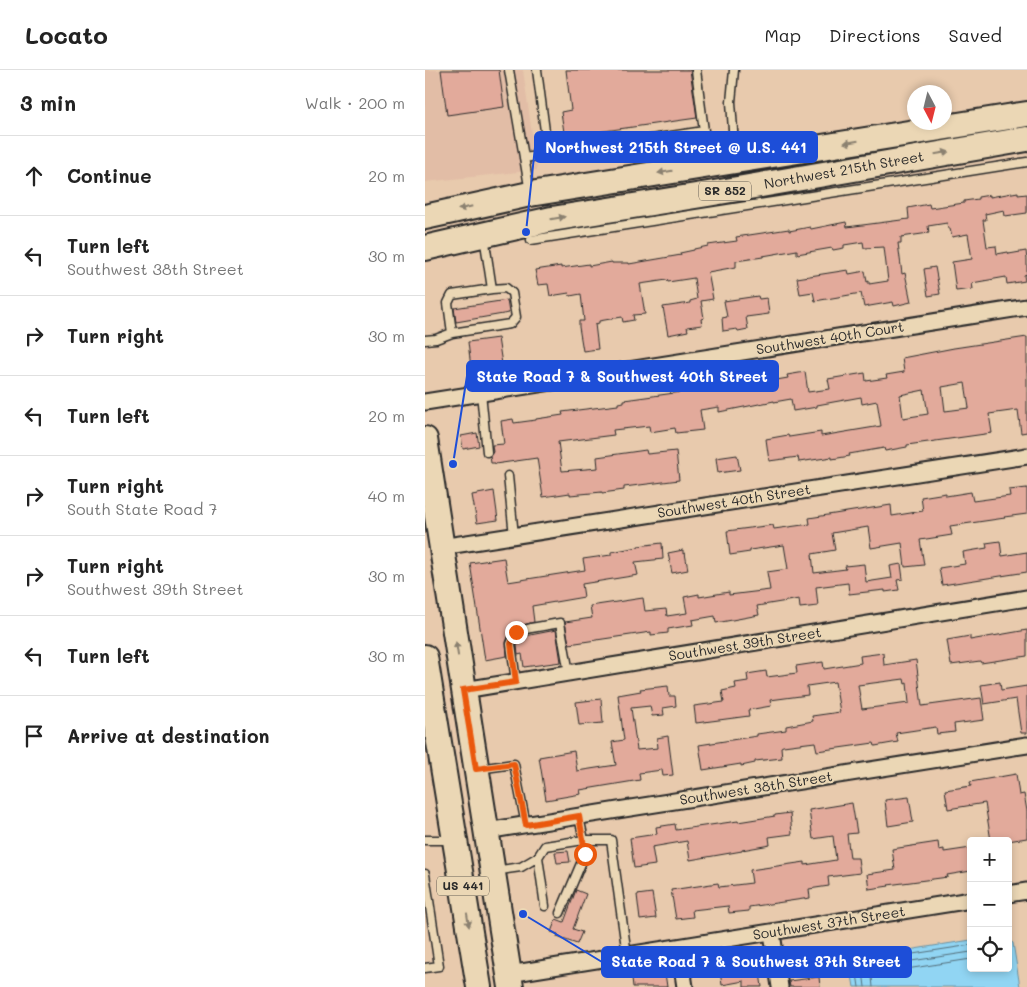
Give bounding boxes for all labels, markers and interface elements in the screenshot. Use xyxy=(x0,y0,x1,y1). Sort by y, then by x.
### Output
text: Locato xyxy=(25,19,108,50)
text: Map xyxy=(764,23,801,47)
text: Directions xyxy=(829,23,921,47)
text: Saved xyxy=(949,23,1002,47)
north arrow xyxy=(907,85,952,130)
text: 3 min xyxy=(20,89,76,116)
text: Walk · 200 m xyxy=(305,92,405,113)
callout: Northwest 215th Street @ U.S. 441 xyxy=(535,132,817,162)
text: Northwest 215th Street @ U.S. 441 xyxy=(545,137,807,157)
one-way arrow xyxy=(843,138,859,146)
street label: Northwest 215th Street xyxy=(762,146,925,193)
one-way arrow xyxy=(935,149,951,157)
icon: ahead xyxy=(20,162,48,190)
text: Continue xyxy=(67,163,152,188)
text: 20 m xyxy=(368,165,405,186)
one-way arrow xyxy=(657,168,673,176)
road number: SR 852 xyxy=(699,182,751,200)
one-way arrow xyxy=(458,204,473,212)
one-way arrow xyxy=(550,214,566,222)
text: Turn left xyxy=(67,233,150,258)
icon: left xyxy=(20,242,48,270)
text: 30 m xyxy=(368,245,405,266)
text: Southwest 38th Street xyxy=(67,258,244,279)
street label: Southwest 40th Court xyxy=(755,316,905,359)
icon: right xyxy=(20,322,48,350)
text: Turn right xyxy=(67,323,164,348)
text: 30 m xyxy=(368,325,405,346)
callout: State Road 7 & Southwest 40th Street xyxy=(467,361,778,391)
text: State Road 7 & Southwest 40th Street xyxy=(476,366,768,386)
icon: left xyxy=(20,402,48,430)
text: Turn left xyxy=(67,403,150,428)
text: 20 m xyxy=(368,405,405,426)
text: Turn right xyxy=(67,473,164,498)
street label: Southwest 40th Street xyxy=(656,479,812,522)
icon: right xyxy=(20,482,48,510)
text: 40 m xyxy=(368,485,405,506)
text: South State Road 7 xyxy=(67,498,217,519)
text: Turn right xyxy=(67,553,164,578)
icon: right xyxy=(20,562,48,590)
text: 30 m xyxy=(368,565,405,586)
text: Southwest 39th Street xyxy=(67,578,244,599)
route end xyxy=(505,621,528,644)
street label: Southwest 39th Street xyxy=(667,622,823,665)
one-way arrow xyxy=(453,641,461,657)
icon: left xyxy=(20,642,48,670)
text: Turn left xyxy=(67,643,150,668)
text: 30 m xyxy=(368,645,405,666)
icon: arrive xyxy=(20,722,48,750)
text: Arrive at destination xyxy=(67,723,270,748)
street label: Southwest 38th Street xyxy=(678,766,834,809)
map controls xyxy=(967,837,1012,972)
button: + xyxy=(967,837,1012,882)
route start xyxy=(574,843,597,866)
road number: US 441 xyxy=(437,876,489,896)
button: − xyxy=(967,882,1012,927)
street label: Southwest 37th Street xyxy=(751,901,906,944)
one-way arrow xyxy=(464,913,472,929)
button: locate xyxy=(967,927,1012,972)
callout: State Road 7 & Southwest 37th Street xyxy=(602,947,911,977)
text: State Road 7 & Southwest 37th Street xyxy=(611,951,901,971)

